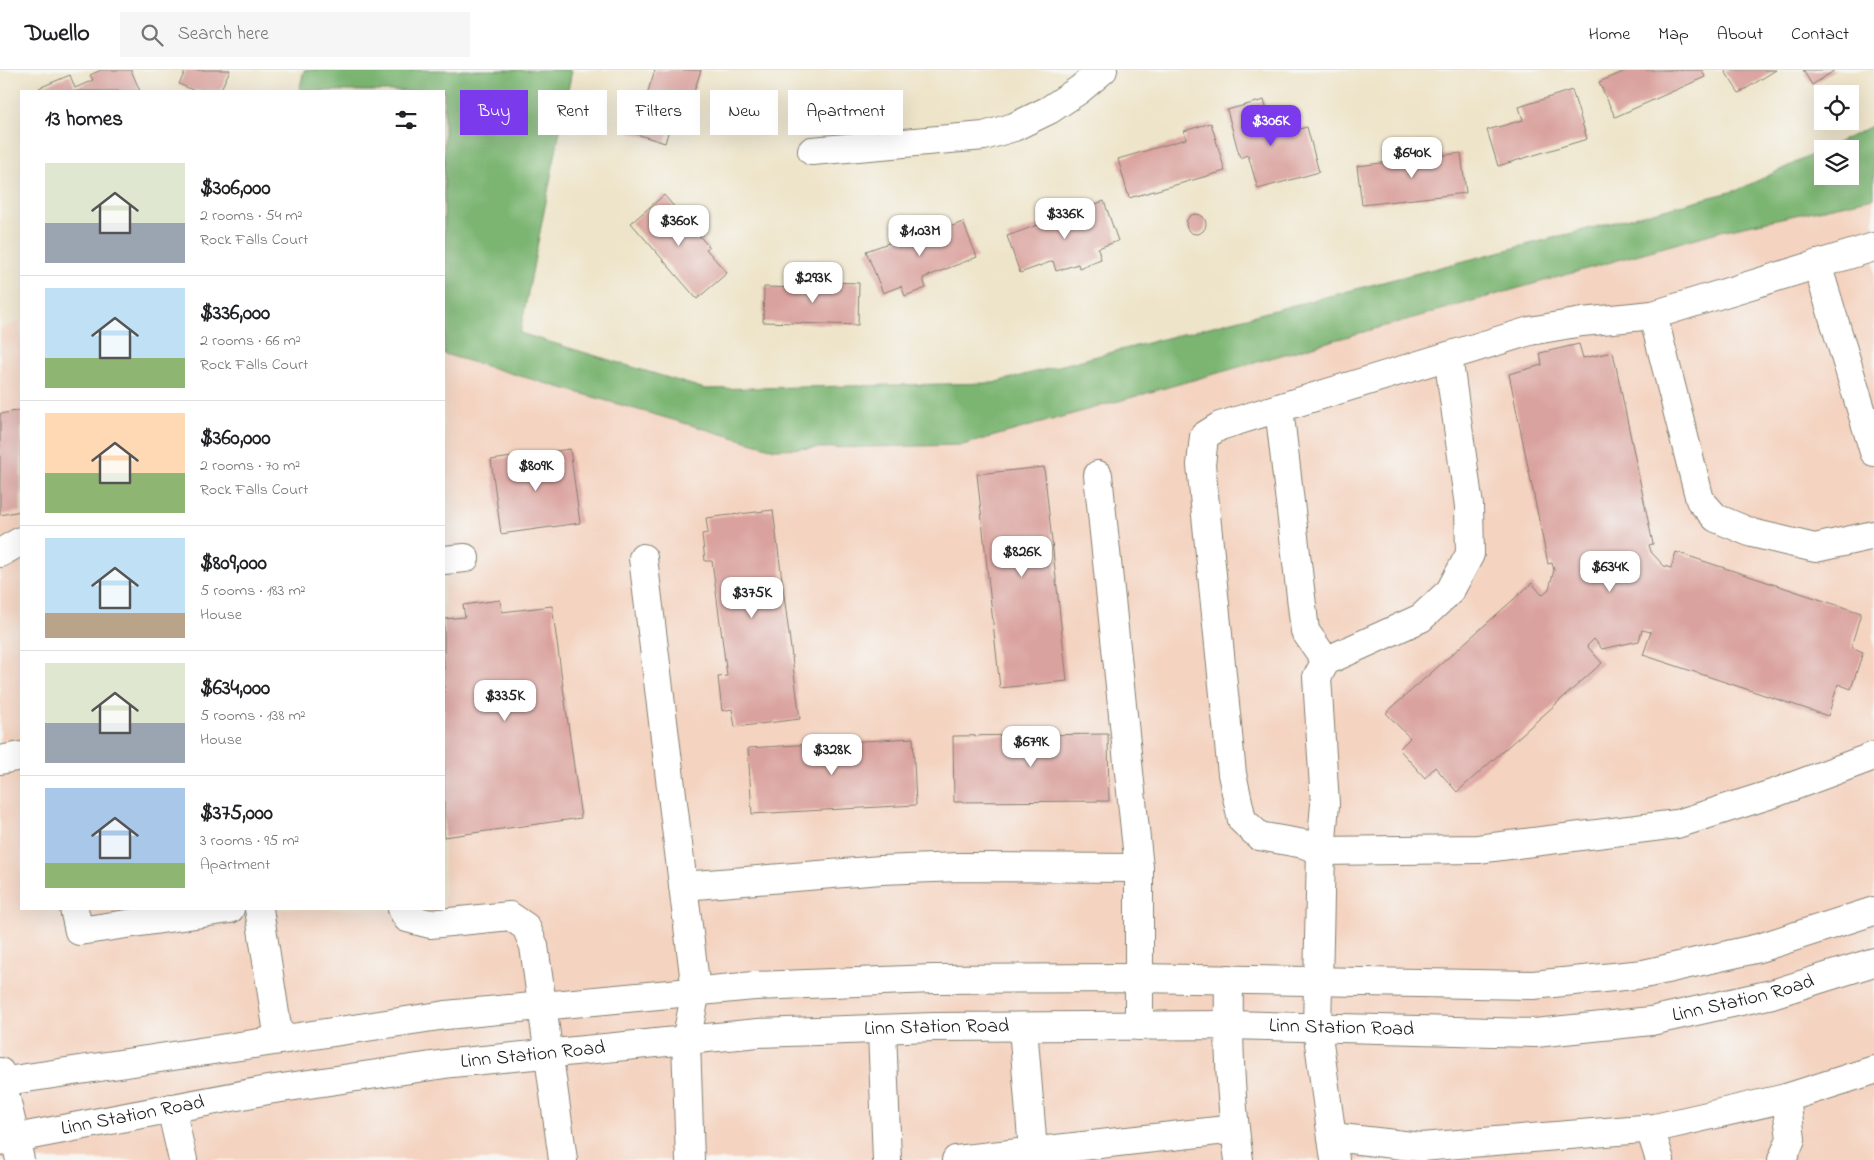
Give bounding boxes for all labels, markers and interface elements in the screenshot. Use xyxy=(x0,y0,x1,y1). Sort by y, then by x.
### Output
search box xyxy=(120,12,470,57)
text: Dwello xyxy=(25,17,90,52)
icon: search xyxy=(138,21,166,49)
text: Search here xyxy=(178,21,269,48)
text: Home xyxy=(1589,22,1630,48)
text: Map xyxy=(1658,22,1689,48)
text: About xyxy=(1717,22,1763,48)
text: Contact xyxy=(1791,22,1849,48)
map controls xyxy=(1814,85,1859,185)
button: locate xyxy=(1814,85,1859,130)
chip: Buy xyxy=(460,90,528,135)
chip: Rent xyxy=(538,90,607,135)
chip: Filters xyxy=(617,90,700,135)
chip: New xyxy=(710,90,778,135)
chip: Apartment xyxy=(788,90,903,135)
pin: $306K xyxy=(1236,104,1306,147)
text: 13 homes xyxy=(45,105,123,135)
icon: filters xyxy=(392,106,420,134)
text: $306K xyxy=(1252,109,1290,133)
pin: $640K xyxy=(1377,136,1447,179)
button: layers xyxy=(1814,140,1859,185)
text: $640K xyxy=(1393,141,1431,165)
text: $306,000 xyxy=(200,174,271,204)
icon: home xyxy=(85,183,145,243)
pin: $336K xyxy=(1030,198,1100,240)
text: $336K xyxy=(1046,202,1084,226)
text: 2 rooms · 54 m² xyxy=(200,204,302,228)
pin: $360K xyxy=(644,204,714,247)
text: $360K xyxy=(660,209,698,233)
pin: $1.03M xyxy=(879,214,961,257)
text: $1.03M xyxy=(899,219,941,243)
text: Rock Falls Court xyxy=(200,228,308,252)
pin: $293K xyxy=(778,262,848,304)
text: $293K xyxy=(795,266,831,290)
text: $336,000 xyxy=(200,299,270,329)
icon: home xyxy=(85,308,145,368)
text: 2 rooms · 66 m² xyxy=(200,329,301,353)
text: Rock Falls Court xyxy=(200,353,308,377)
text: $360,000 xyxy=(200,424,271,454)
icon: home xyxy=(85,433,145,493)
pin: $809K xyxy=(501,450,571,492)
text: 2 rooms · 70 m² xyxy=(200,454,300,478)
text: $809K xyxy=(518,454,554,478)
text: Rock Falls Court xyxy=(200,478,308,502)
pin: $826K xyxy=(987,536,1057,578)
text: $826K xyxy=(1003,540,1041,564)
text: $809,000 xyxy=(200,549,267,579)
pin: $634K xyxy=(1575,550,1645,593)
text: $634K xyxy=(1591,555,1629,579)
icon: home xyxy=(85,558,145,618)
pin: $375K xyxy=(717,576,787,619)
text: 5 rooms · 183 m² xyxy=(200,579,306,603)
text: $375K xyxy=(732,581,772,605)
text: House xyxy=(200,603,242,627)
text: $634,000 xyxy=(200,674,270,704)
pin: $335K xyxy=(470,680,540,722)
icon: home xyxy=(85,683,145,743)
text: $335K xyxy=(485,684,525,708)
text: 5 rooms · 138 m² xyxy=(200,704,306,728)
pin: $679K xyxy=(996,726,1066,768)
text: House xyxy=(200,728,242,752)
text: $679K xyxy=(1013,730,1049,754)
pin: $328K xyxy=(797,734,867,776)
text: $328K xyxy=(813,738,851,762)
text: $375,000 xyxy=(200,799,273,829)
icon: home xyxy=(85,808,145,868)
text: 3 rooms · 95 m² xyxy=(200,829,299,853)
text: Apartment xyxy=(200,853,270,877)
street label: Linn Station Road xyxy=(1670,967,1818,1030)
street label: Linn Station Road xyxy=(864,1012,1009,1044)
street label: Linn Station Road xyxy=(1269,1012,1415,1044)
street label: Linn Station Road xyxy=(459,1034,607,1077)
street label: Linn Station Road xyxy=(59,1088,207,1144)

